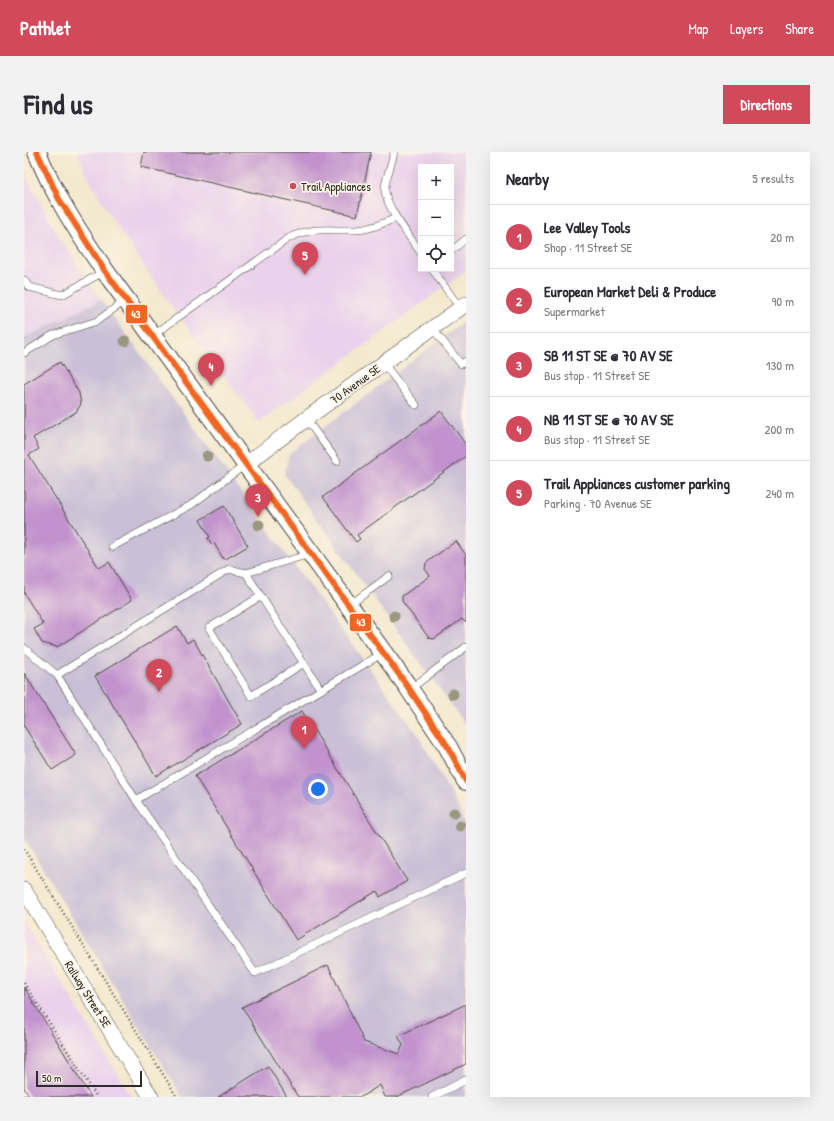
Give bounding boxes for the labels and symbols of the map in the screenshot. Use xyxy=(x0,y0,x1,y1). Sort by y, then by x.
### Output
place label: Trail Appliances xyxy=(301,178,371,195)
marker: Trail Appliances xyxy=(288,181,298,191)
pin: 5 xyxy=(292,242,318,275)
line badge: 43 xyxy=(125,304,148,324)
text: 43 xyxy=(131,307,141,321)
pin: 4 xyxy=(198,353,224,386)
street label: 70 Avenue SE xyxy=(327,360,384,408)
pin: 3 xyxy=(245,484,271,517)
line badge: 43 xyxy=(349,613,372,632)
text: 43 xyxy=(356,615,366,629)
pin: 2 xyxy=(146,659,172,692)
pin: 1 xyxy=(291,716,317,749)
your location xyxy=(308,779,328,799)
street label: Railway Street SE xyxy=(61,957,116,1031)
scale bar xyxy=(36,1069,142,1088)

